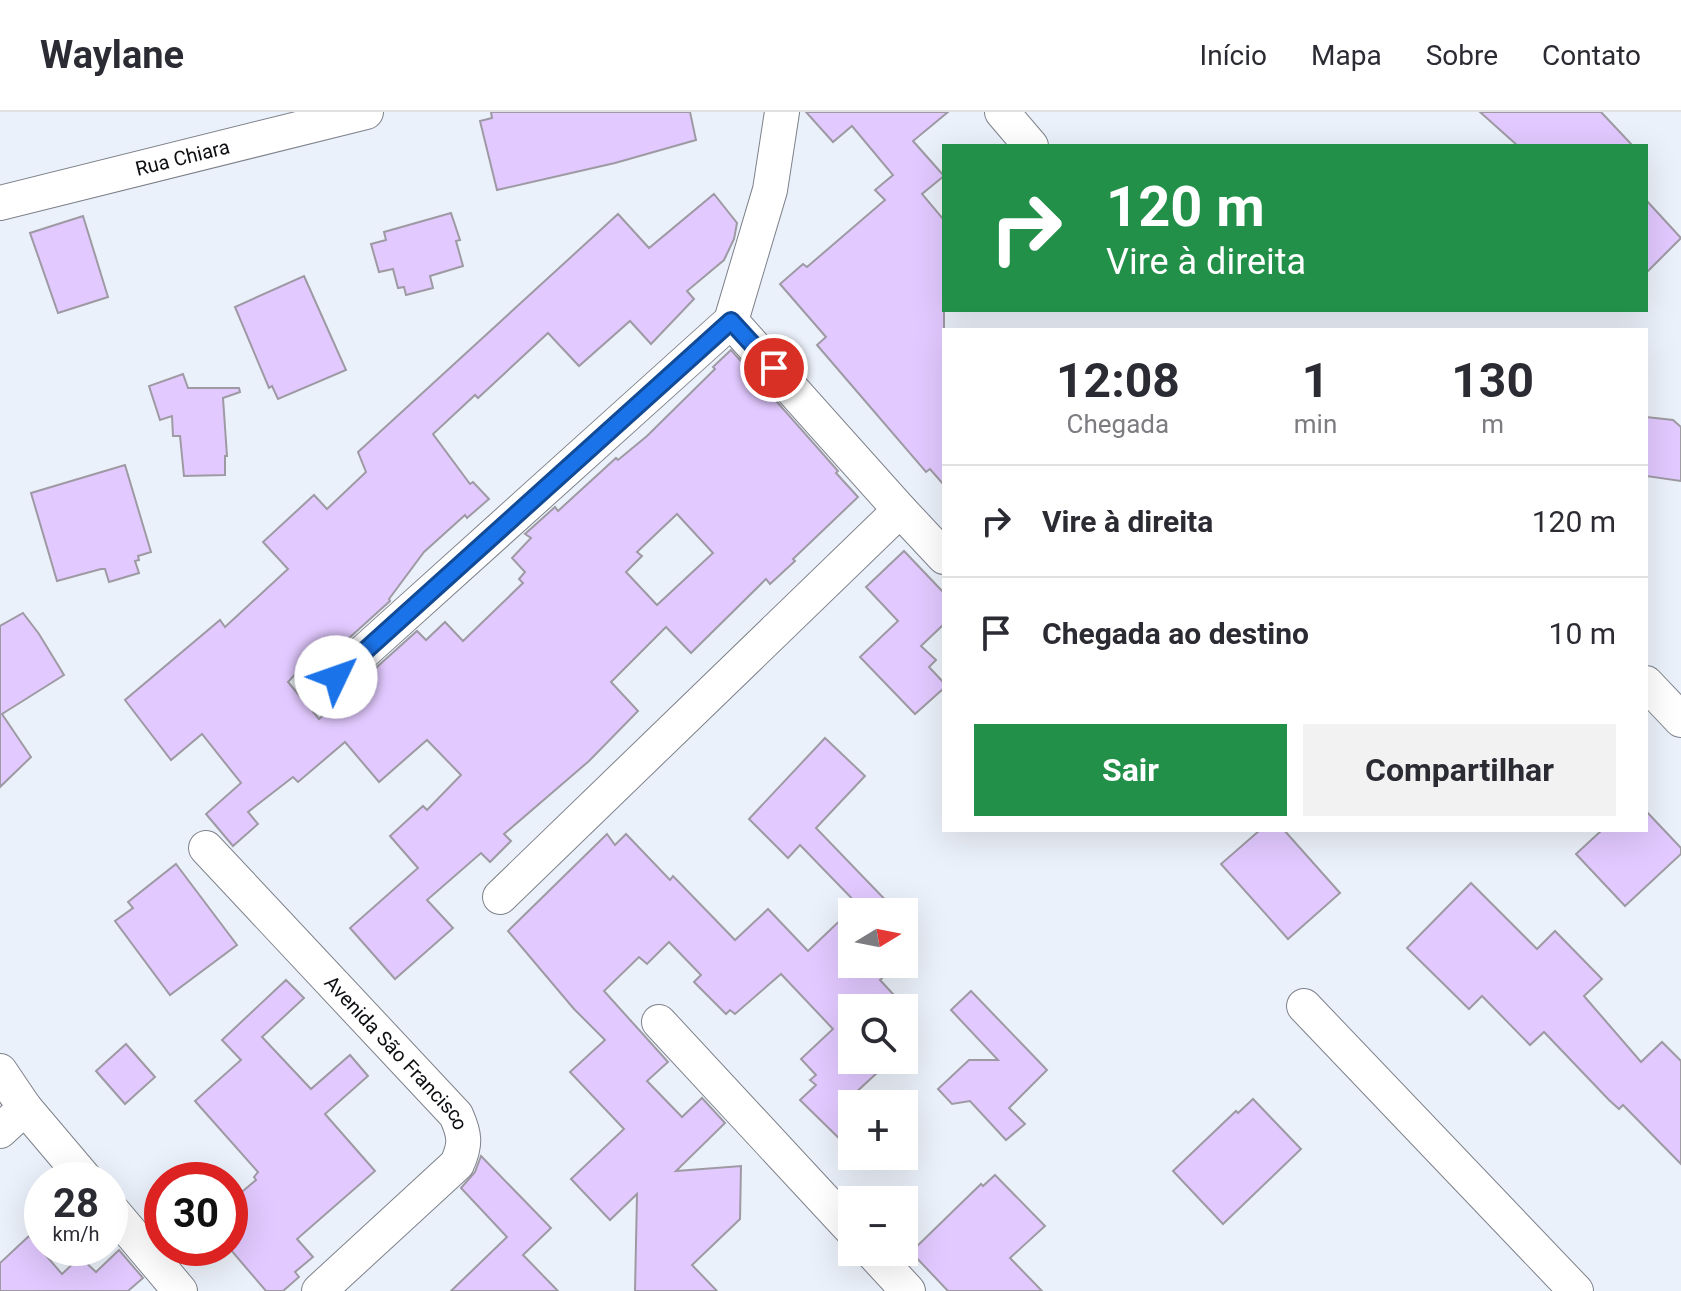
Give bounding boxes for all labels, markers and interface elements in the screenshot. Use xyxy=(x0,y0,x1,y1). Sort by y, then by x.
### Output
text: Waylane xyxy=(40,33,184,77)
text: Início xyxy=(1200,39,1267,72)
text: Mapa xyxy=(1311,39,1382,72)
text: Sobre xyxy=(1426,39,1498,72)
text: Contato xyxy=(1542,39,1641,72)
street label: Rua Chiara xyxy=(133,134,232,181)
text: 120 m xyxy=(1106,174,1265,240)
icon: right xyxy=(974,176,1078,280)
text: Vire à direita xyxy=(1106,241,1306,283)
pin xyxy=(740,334,808,402)
icon: arrive xyxy=(752,346,796,390)
text: 12:08 xyxy=(1056,352,1180,409)
text: 1 xyxy=(1302,352,1329,409)
text: 130 xyxy=(1451,352,1534,409)
text: Chegada xyxy=(1067,409,1169,439)
text: min xyxy=(1294,409,1337,439)
text: m xyxy=(1481,409,1504,439)
icon: right xyxy=(974,499,1018,543)
text: Vire à direita xyxy=(1042,504,1213,539)
text: 120 m xyxy=(1532,504,1616,539)
icon: arrive xyxy=(974,611,1018,655)
text: Chegada ao destino xyxy=(1042,616,1309,651)
text: 10 m xyxy=(1549,616,1616,651)
position arrow xyxy=(294,635,378,719)
button: Sair xyxy=(974,724,1287,816)
button: Compartilhar xyxy=(1303,724,1616,816)
north arrow xyxy=(838,898,918,978)
map controls xyxy=(838,898,918,1266)
street label: Avenida São Francisco xyxy=(320,971,473,1133)
button: search xyxy=(838,994,918,1074)
button: + xyxy=(838,1090,918,1170)
speed limit sign: 30 xyxy=(144,1162,248,1266)
text: 28 xyxy=(53,1180,99,1227)
button: − xyxy=(838,1186,918,1266)
text: km/h xyxy=(53,1222,99,1246)

